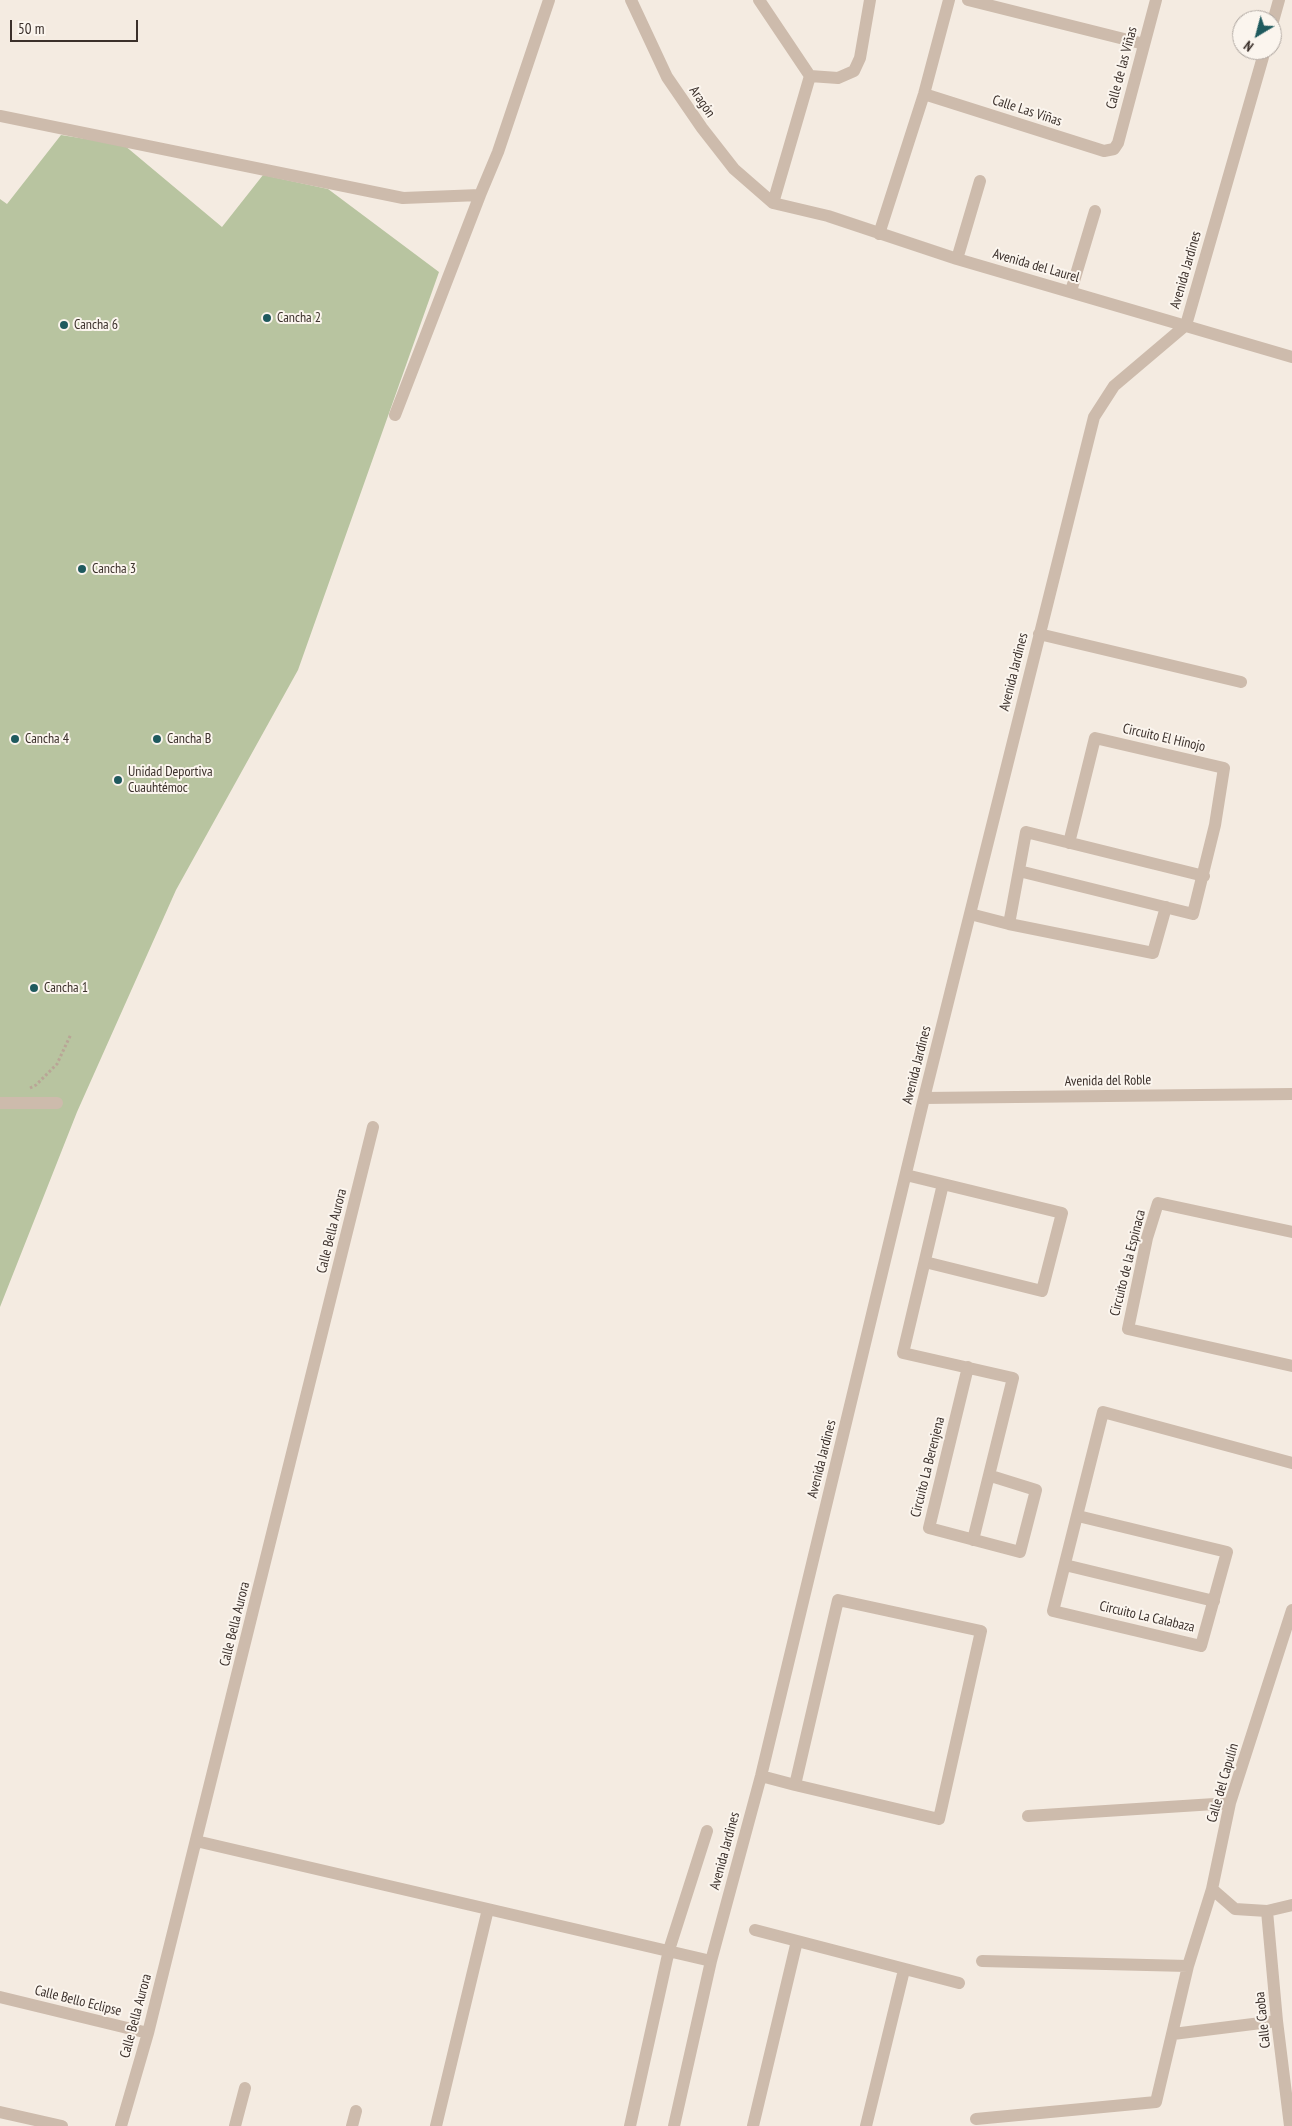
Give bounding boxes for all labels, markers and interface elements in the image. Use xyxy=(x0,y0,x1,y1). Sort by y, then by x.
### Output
scale bar xyxy=(12,10,140,42)
north arrow xyxy=(1232,10,1282,60)
text: 50 m xyxy=(18,19,44,38)
street label: Calle de las Viñas xyxy=(1103,25,1141,111)
text: N xyxy=(1240,37,1257,56)
street label: Aragón xyxy=(685,83,719,121)
street label: Calle Las Viñas xyxy=(990,92,1064,130)
street label: Avenida Jardines xyxy=(1167,229,1205,311)
street label: Avenida del Laurel xyxy=(991,246,1081,286)
place label: Cancha 2 xyxy=(277,310,321,326)
marker: Cancha 2 xyxy=(261,312,273,324)
place label: Cancha 6 xyxy=(74,317,118,333)
marker: Cancha 6 xyxy=(58,319,70,331)
place label: Cancha 3 xyxy=(92,561,136,577)
marker: Cancha 3 xyxy=(76,563,88,575)
street label: Avenida Jardines xyxy=(996,631,1032,713)
street label: Circuito El Hinojo xyxy=(1121,720,1207,756)
place label: Cancha 4 xyxy=(25,731,69,747)
place label: Cancha B xyxy=(167,731,211,747)
marker: Cancha 4 xyxy=(9,733,21,745)
marker: Cancha B xyxy=(151,733,163,745)
place label: Unidad Deportiva Cuauhtémoc xyxy=(128,764,213,796)
marker: Unidad Deportiva Cuauhtémoc xyxy=(112,774,124,786)
place label: Cancha 1 xyxy=(44,980,88,996)
marker: Cancha 1 xyxy=(28,982,40,994)
street label: Avenida Jardines xyxy=(899,1024,935,1106)
street label: Avenida del Roble xyxy=(1065,1072,1151,1090)
street label: Calle Bella Aurora xyxy=(313,1187,351,1275)
street label: Circuito de la Espinaca xyxy=(1107,1208,1149,1318)
street label: Circuito La Berenjena xyxy=(907,1415,949,1519)
street label: Avenida Jardines xyxy=(804,1418,840,1500)
street label: Calle Bella Aurora xyxy=(216,1580,254,1668)
street label: Circuito La Calabaza xyxy=(1098,1598,1196,1636)
street label: Calle del Capulín xyxy=(1204,1741,1242,1825)
street label: Avenida Jardines xyxy=(707,1810,743,1892)
street label: Calle Bella Aurora xyxy=(117,1972,155,2060)
street label: Calle Bello Eclipse xyxy=(33,1982,123,2020)
street label: Calle Caoba xyxy=(1252,1991,1274,2049)

